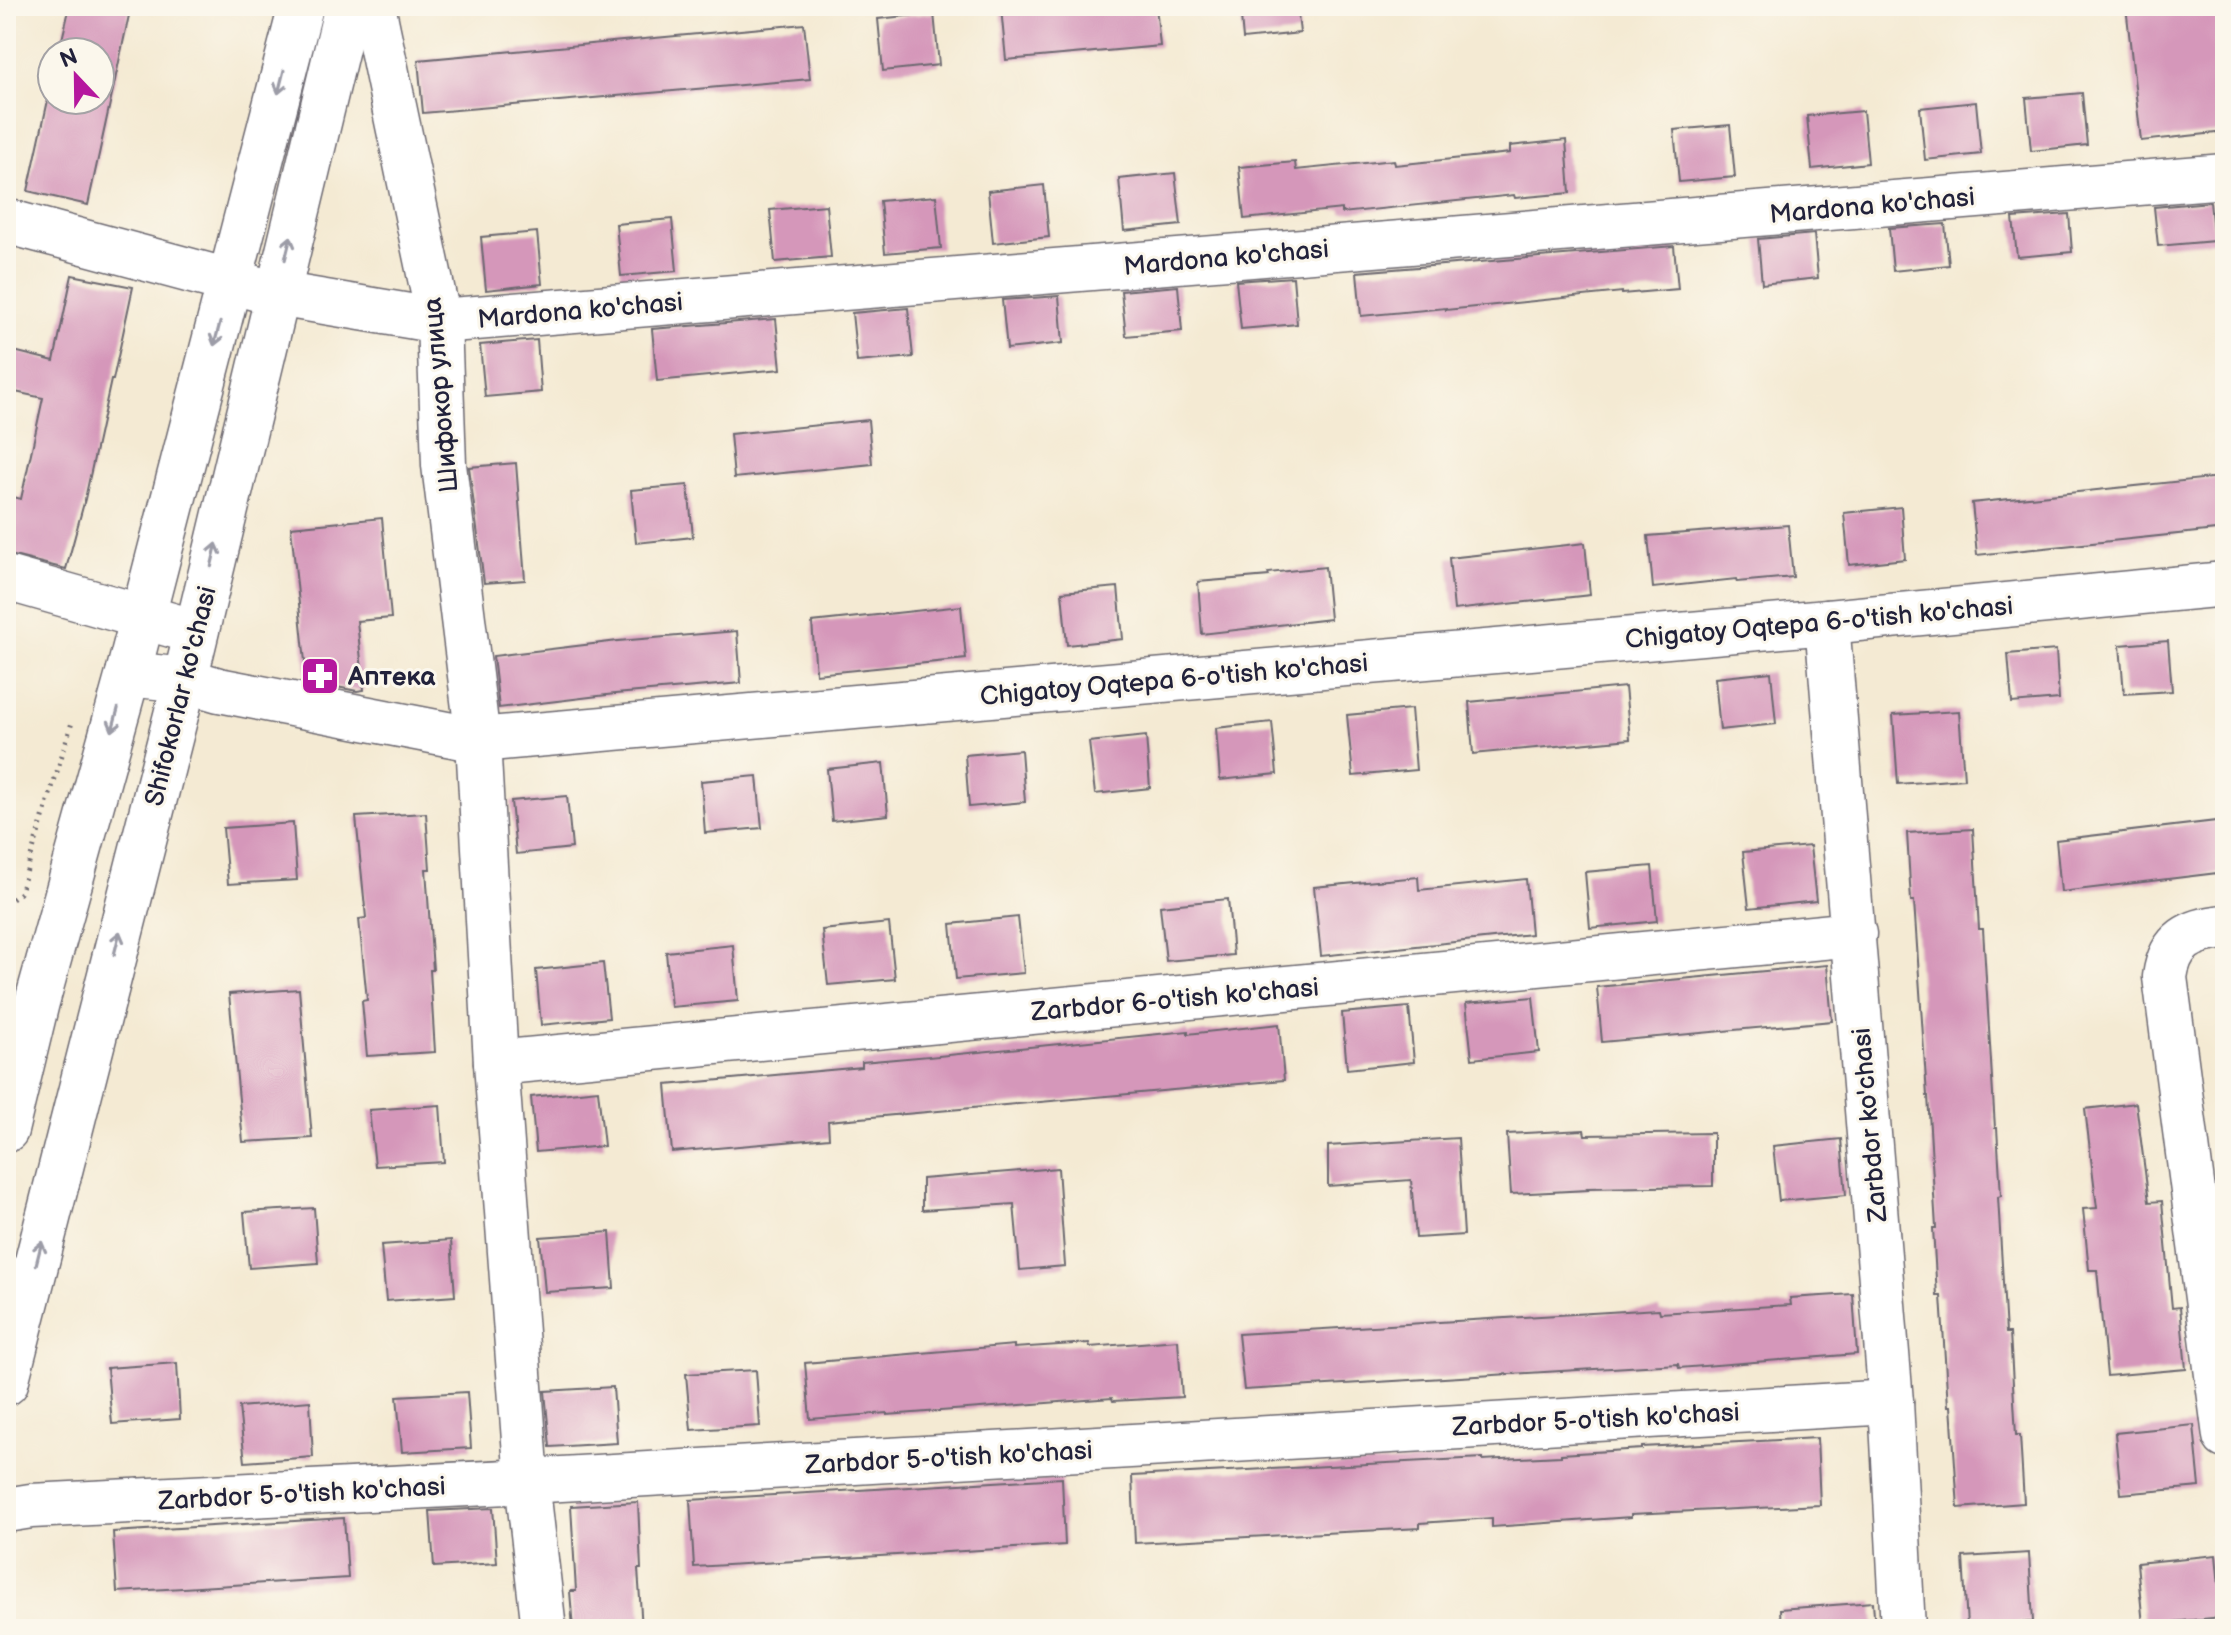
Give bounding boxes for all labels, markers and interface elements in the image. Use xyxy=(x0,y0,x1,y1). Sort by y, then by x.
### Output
north arrow xyxy=(36,36,116,116)
text: N xyxy=(56,43,82,74)
one-way arrow xyxy=(273,68,288,94)
street label: Mardona ko'chasi xyxy=(1768,182,1976,231)
street label: Mardona ko'chasi xyxy=(1122,234,1330,283)
one-way arrow xyxy=(281,236,296,262)
street label: Mardona ko'chasi xyxy=(476,287,684,336)
street label: Шифокор улица xyxy=(418,296,465,494)
one-way arrow xyxy=(209,320,224,346)
one-way arrow xyxy=(208,543,223,569)
street label: Shifokorlar ko'chasi xyxy=(139,583,224,809)
street label: Chigatoy Oqtepa 6-o'tish ko'chasi xyxy=(1624,591,2014,656)
street label: Chigatoy Oqtepa 6-o'tish ko'chasi xyxy=(979,648,1369,713)
pharmacy icon: Аптека xyxy=(299,655,341,697)
place label: Аптека xyxy=(347,662,436,693)
one-way arrow xyxy=(107,707,122,733)
one-way arrow xyxy=(110,931,125,957)
street label: Zarbdor 6-o'tish ko'chasi xyxy=(1029,972,1320,1029)
street label: Zarbdor ko'chasi xyxy=(1847,1027,1895,1224)
one-way arrow xyxy=(32,1241,47,1267)
street label: Zarbdor 5-o'tish ko'chasi xyxy=(1451,1397,1741,1444)
street label: Zarbdor 5-o'tish ko'chasi xyxy=(804,1435,1094,1482)
street label: Zarbdor 5-o'tish ko'chasi xyxy=(157,1471,447,1518)

